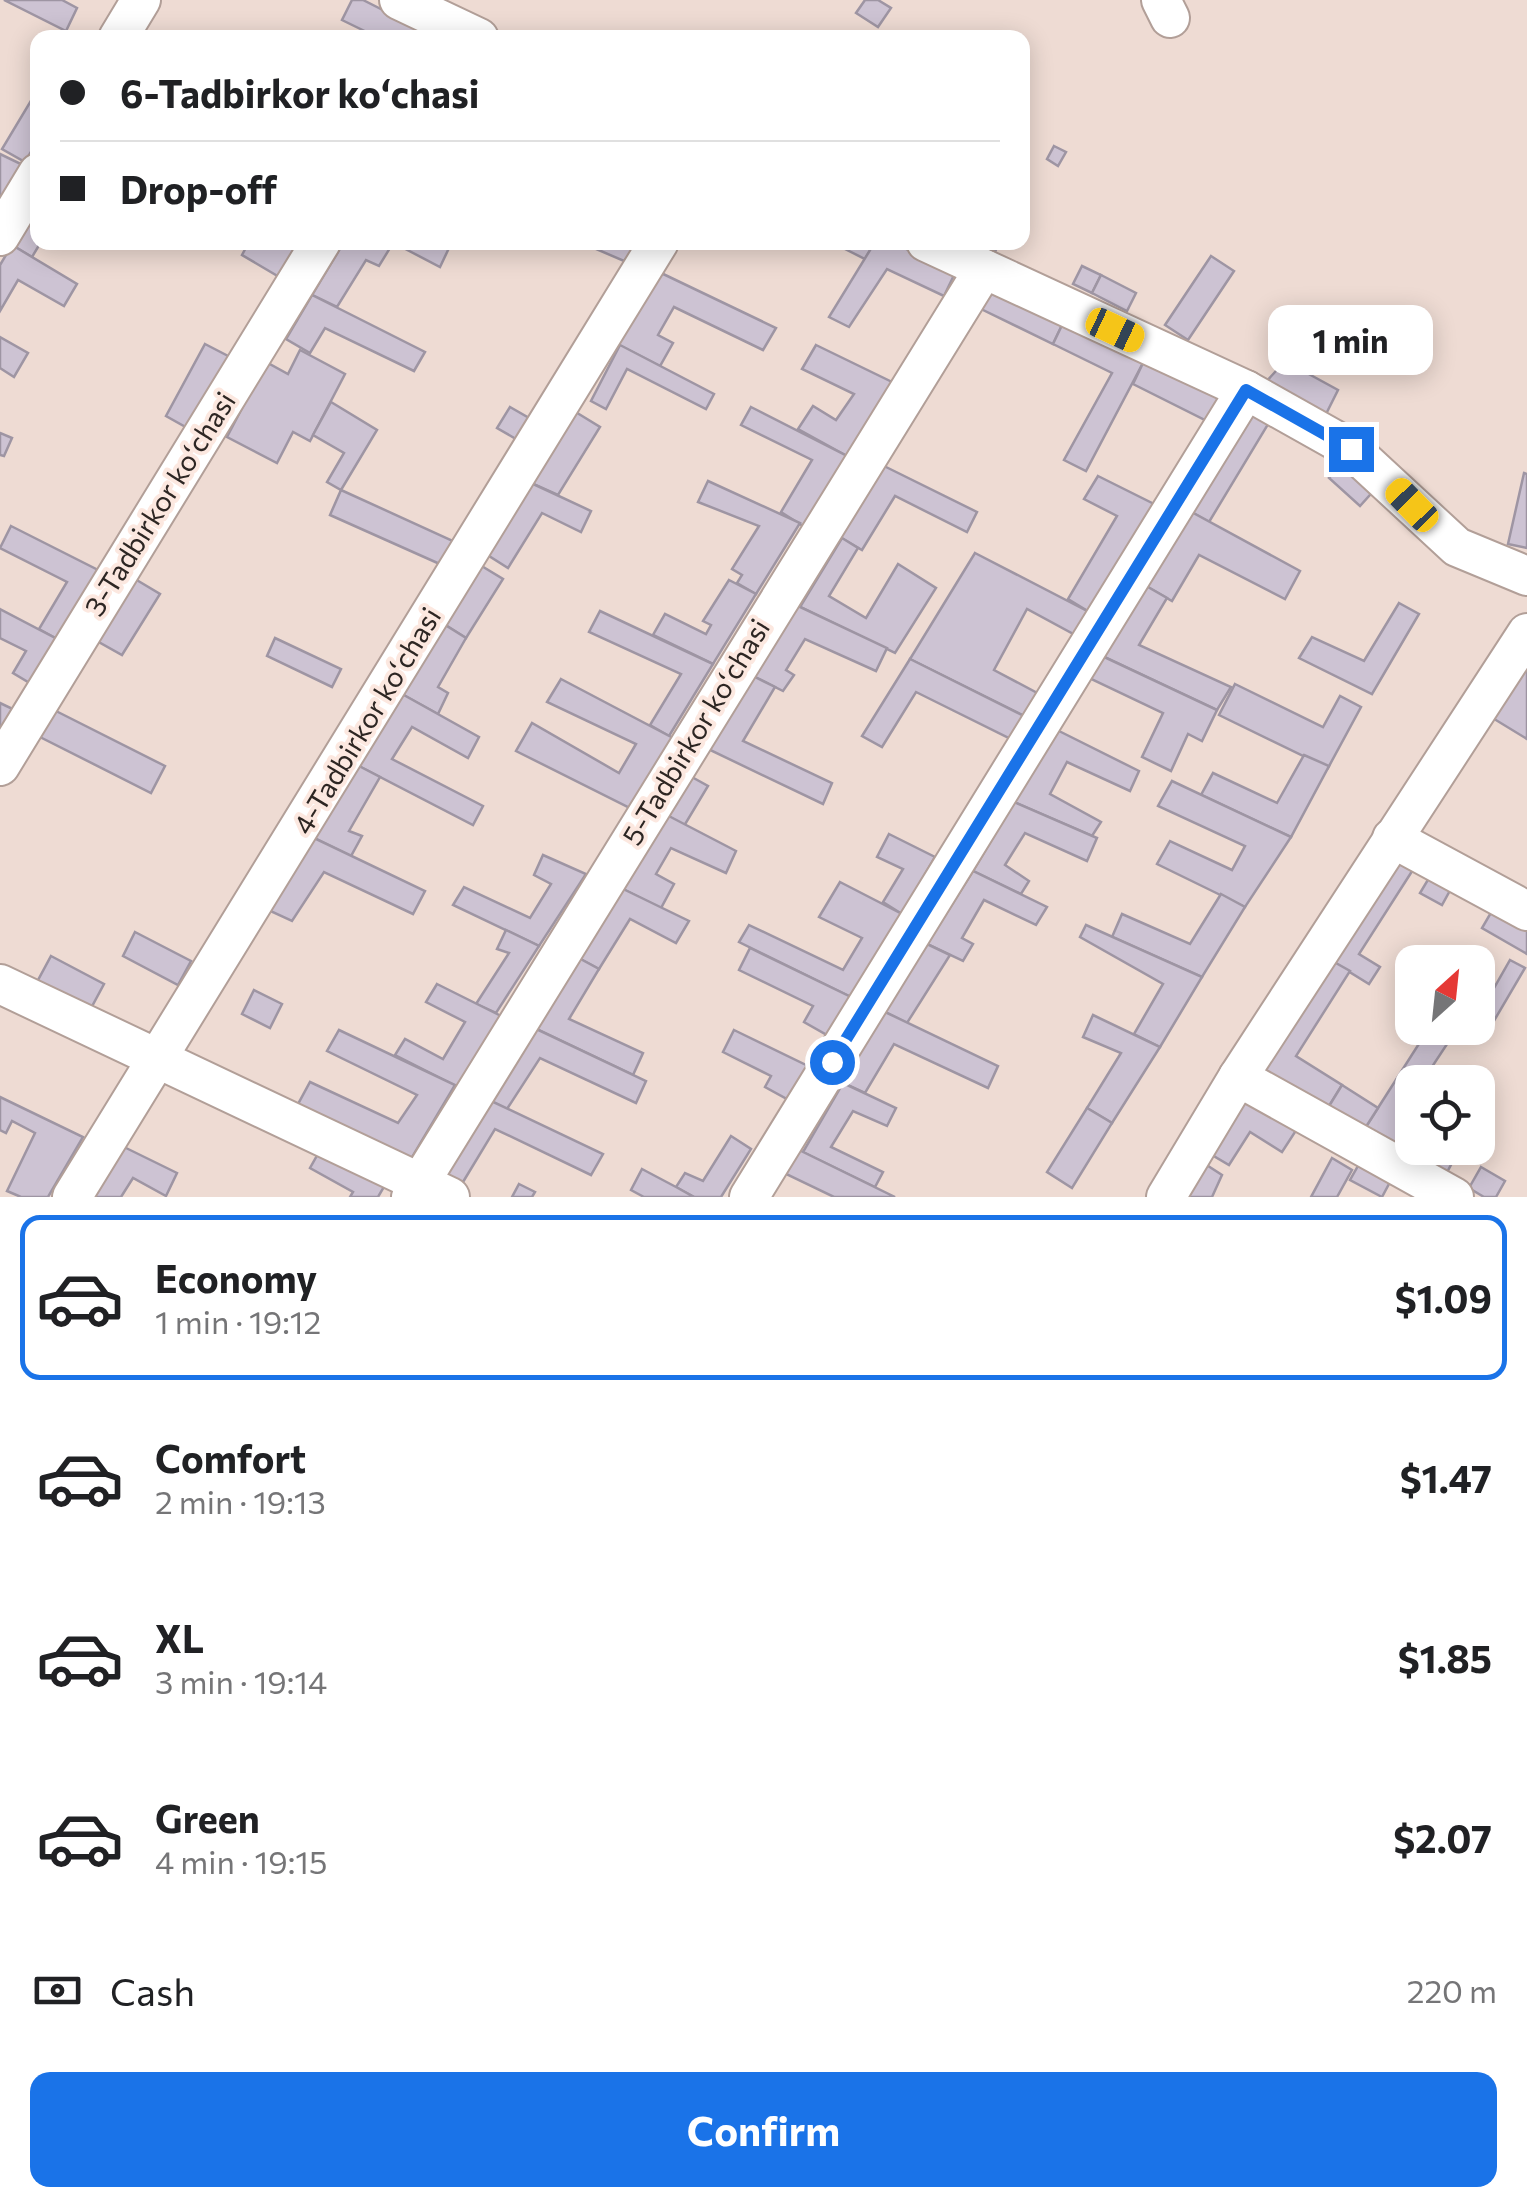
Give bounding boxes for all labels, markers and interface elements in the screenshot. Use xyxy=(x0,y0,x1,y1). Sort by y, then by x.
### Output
text: 6-Tadbirkor koʻchasi xyxy=(120,69,479,116)
text: Drop-off xyxy=(120,165,277,212)
car xyxy=(1081,304,1149,356)
callout: 1 min xyxy=(1268,304,1434,374)
text: 1 min xyxy=(1313,320,1388,360)
street label: 3-Tadbirkor koʻchasi xyxy=(77,385,242,622)
route end xyxy=(1329,427,1374,472)
car xyxy=(1380,473,1444,537)
street label: 4-Tadbirkor koʻchasi xyxy=(285,601,447,840)
street label: 5-Tadbirkor koʻchasi xyxy=(614,612,776,851)
north arrow xyxy=(1395,945,1495,1045)
map controls xyxy=(1395,945,1495,1165)
route start xyxy=(810,1040,855,1085)
button: locate xyxy=(1395,1065,1495,1165)
icon: car xyxy=(35,1253,125,1343)
text: Economy xyxy=(155,1254,317,1301)
text: $1.09 xyxy=(1395,1274,1492,1321)
text: 1 min · 19:12 xyxy=(155,1301,321,1341)
icon: car xyxy=(35,1433,125,1523)
text: Comfort xyxy=(155,1434,306,1481)
text: $1.47 xyxy=(1400,1454,1492,1501)
text: 2 min · 19:13 xyxy=(155,1481,326,1521)
icon: car xyxy=(35,1613,125,1703)
text: XL xyxy=(155,1614,204,1661)
text: $1.85 xyxy=(1398,1634,1492,1681)
text: 3 min · 19:14 xyxy=(155,1661,327,1701)
icon: car xyxy=(35,1793,125,1883)
text: Green xyxy=(155,1794,260,1841)
text: $2.07 xyxy=(1393,1814,1492,1861)
text: 4 min · 19:15 xyxy=(155,1841,327,1881)
icon: cash xyxy=(30,1963,85,2018)
text: Cash xyxy=(110,1967,195,2014)
text: 220 m xyxy=(1407,1970,1497,2010)
button: Confirm xyxy=(30,2072,1497,2187)

